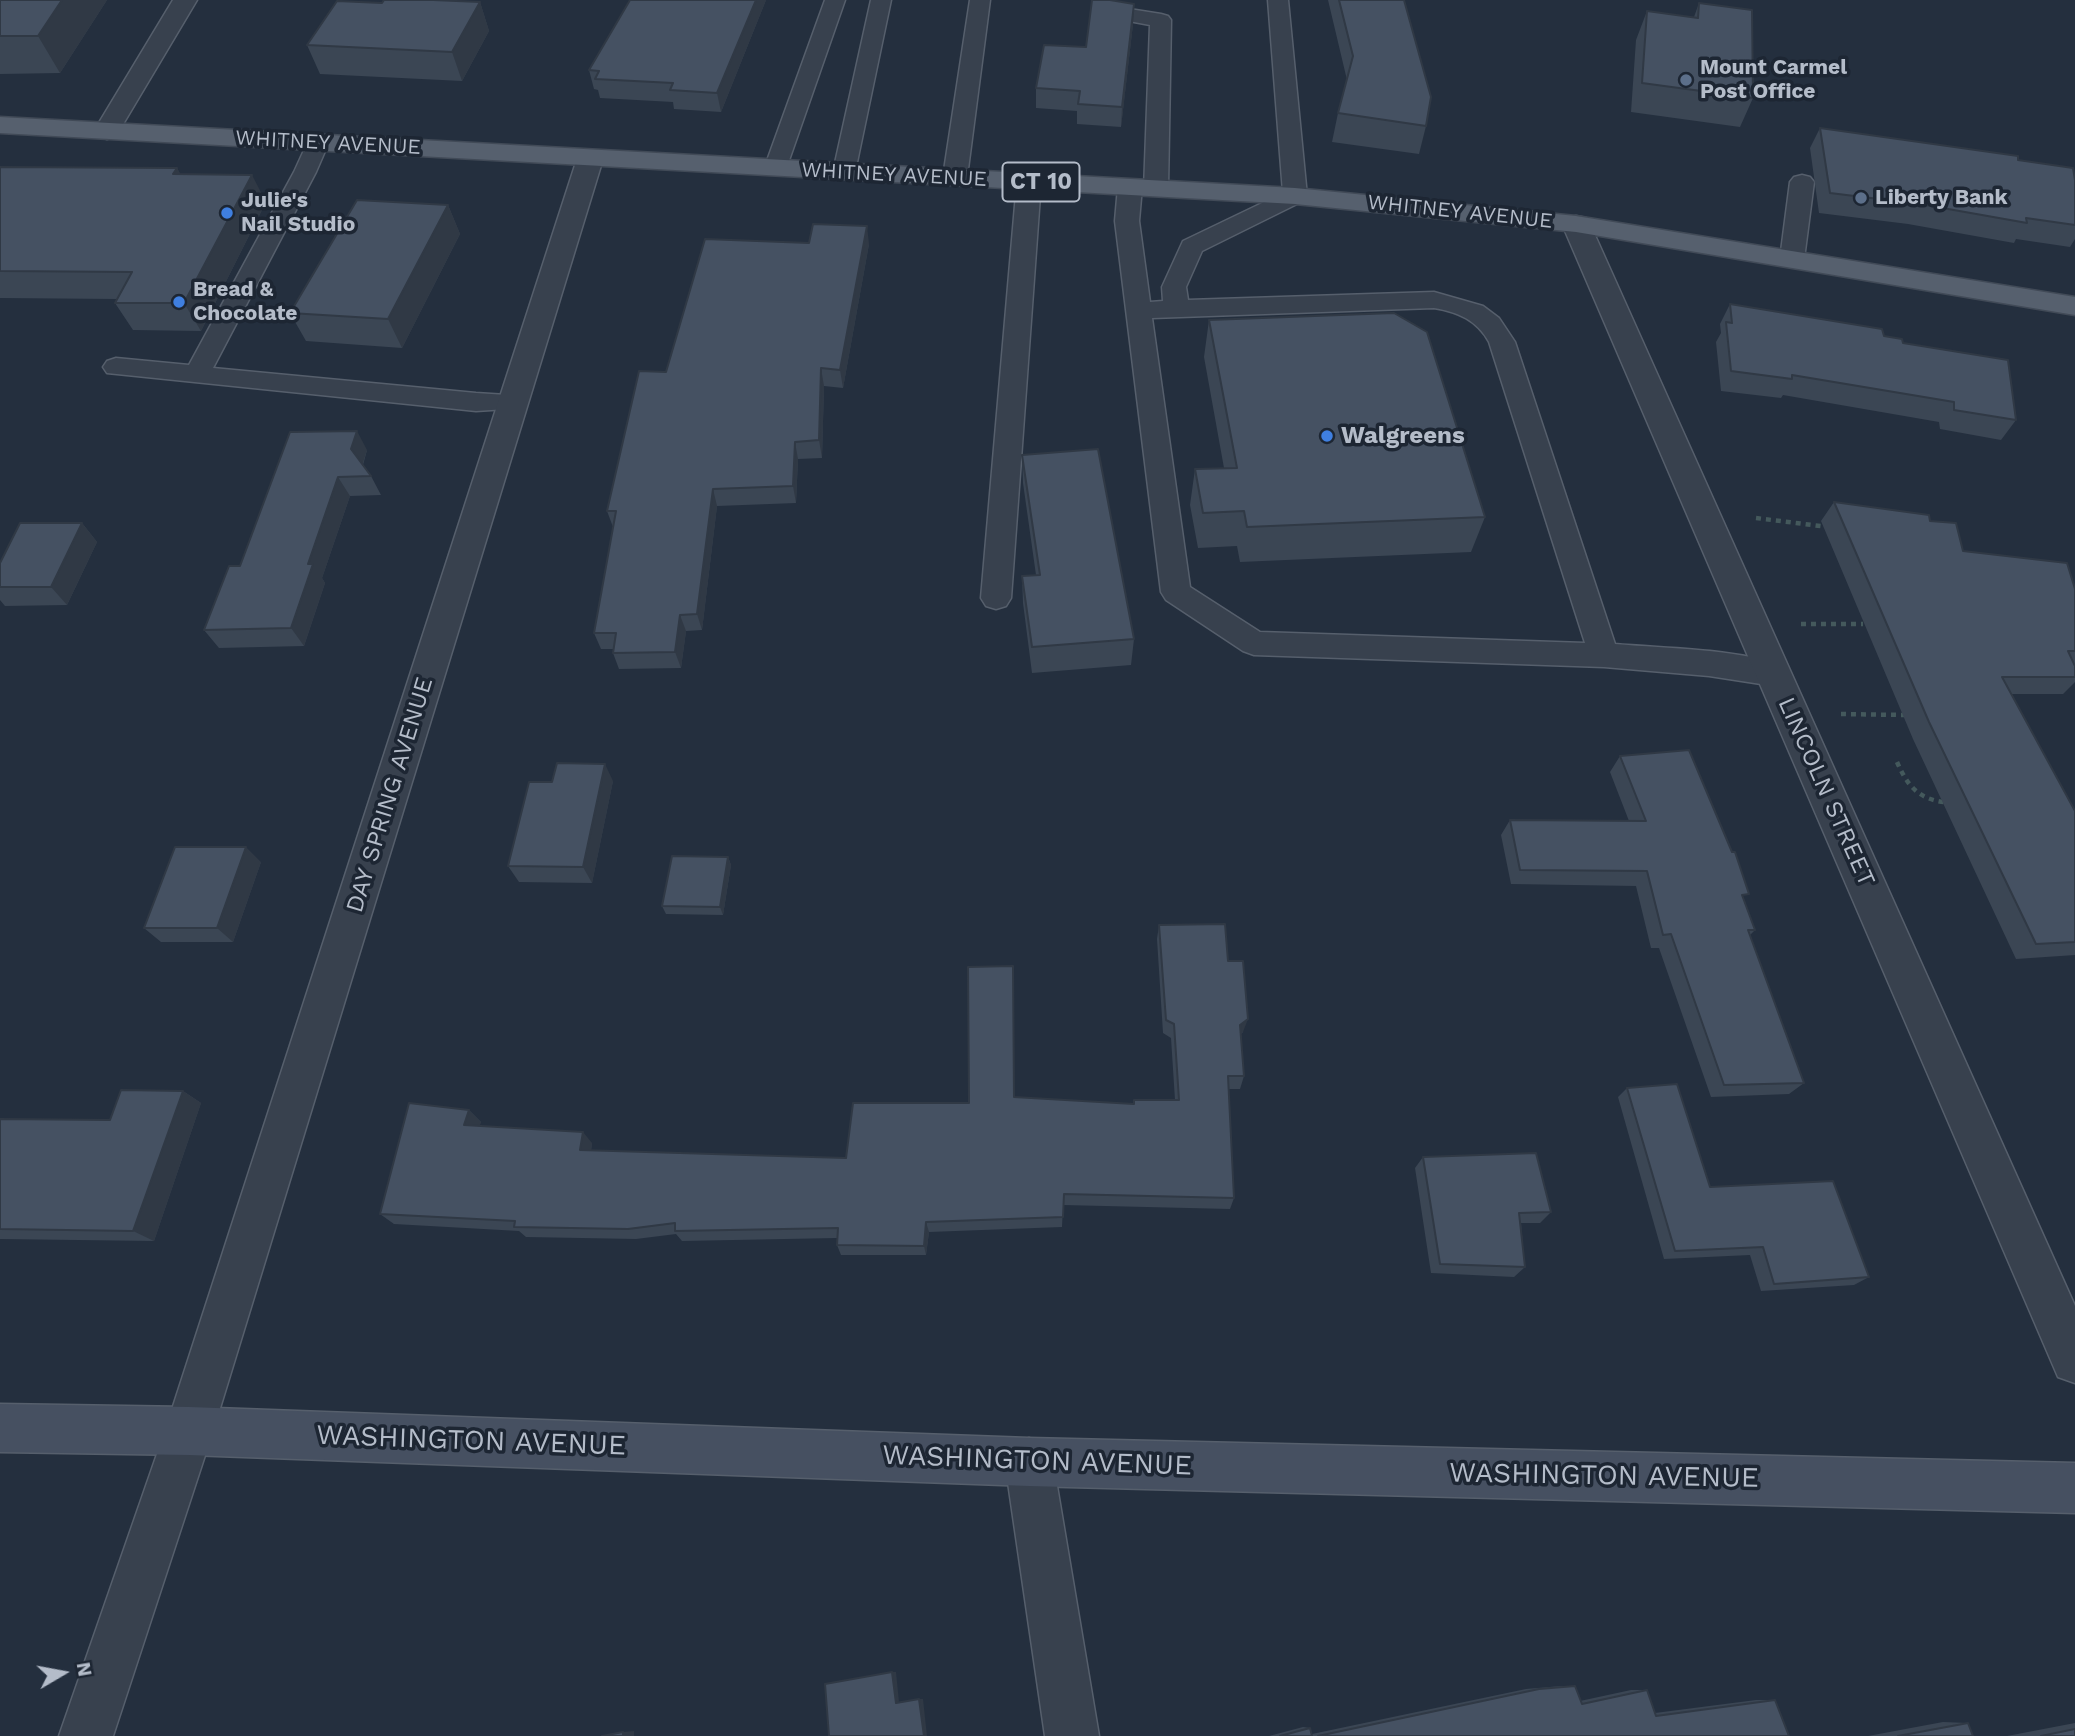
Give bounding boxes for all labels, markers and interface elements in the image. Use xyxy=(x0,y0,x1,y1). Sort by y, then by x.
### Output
place label: Mount Carmel Post Office xyxy=(1700,55,1847,105)
marker: Mount Carmel Post Office xyxy=(1678,72,1694,88)
street label: WHITNEY AVENUE xyxy=(235,126,421,160)
street label: WHITNEY AVENUE xyxy=(801,158,987,192)
road number: CT 10 xyxy=(1002,162,1080,202)
place label: Liberty Bank xyxy=(1875,185,2007,211)
place label: Julie's Nail Studio xyxy=(241,188,355,238)
street label: WHITNEY AVENUE xyxy=(1366,190,1554,234)
marker: Liberty Bank xyxy=(1853,190,1869,206)
marker: Julie's Nail Studio xyxy=(219,205,235,221)
place label: Bread & Chocolate xyxy=(193,277,297,327)
marker: Bread & Chocolate xyxy=(171,294,187,310)
place label: Walgreens xyxy=(1341,422,1465,450)
marker: Walgreens xyxy=(1319,428,1335,444)
street label: DAY SPRING AVENUE xyxy=(340,674,440,916)
street label: LINCOLN STREET xyxy=(1771,693,1881,891)
street label: WASHINGTON AVENUE xyxy=(316,1419,626,1463)
street label: WASHINGTON AVENUE xyxy=(882,1439,1192,1483)
street label: WASHINGTON AVENUE xyxy=(1449,1456,1759,1496)
north arrow xyxy=(28,1638,98,1708)
text: N xyxy=(72,1660,97,1678)

